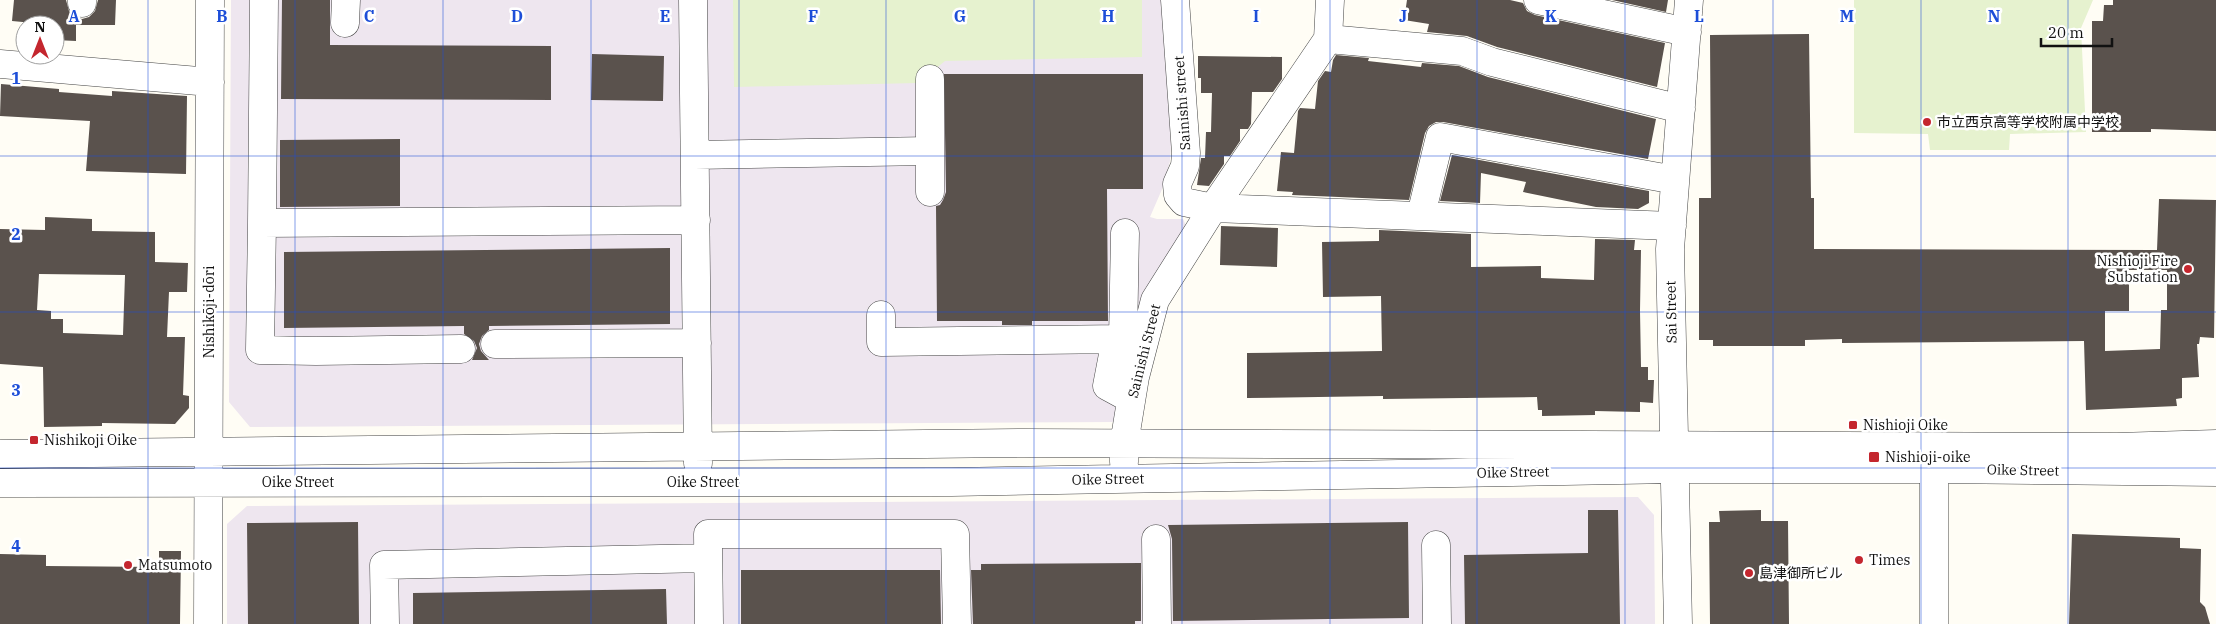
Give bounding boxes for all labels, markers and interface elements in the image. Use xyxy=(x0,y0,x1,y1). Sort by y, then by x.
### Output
text: A xyxy=(68,6,80,26)
text: B xyxy=(216,6,228,26)
text: C xyxy=(364,6,374,26)
text: D xyxy=(511,6,523,26)
text: E xyxy=(660,6,670,26)
text: F xyxy=(808,6,818,26)
text: G xyxy=(954,6,966,26)
text: H xyxy=(1102,6,1115,26)
text: I xyxy=(1253,6,1259,26)
text: J xyxy=(1399,6,1407,26)
text: K xyxy=(1545,6,1558,26)
text: L xyxy=(1694,6,1704,26)
text: M xyxy=(1840,6,1854,26)
text: N xyxy=(1988,6,2000,26)
north arrow xyxy=(15,15,65,65)
scale bar xyxy=(2041,15,2112,47)
text: N xyxy=(34,18,46,36)
text: 20 m xyxy=(2048,23,2084,42)
street label: Sainishi street xyxy=(1170,55,1194,151)
text: 1 xyxy=(11,68,21,88)
place label: 市立西京高等学校附属中学校 xyxy=(1937,113,2119,131)
marker: 市立西京高等学校附属中学校 xyxy=(1921,116,1933,128)
text: 2 xyxy=(11,224,21,244)
place label: Nishioji Fire Substation xyxy=(2096,252,2178,286)
marker: Nishioji Fire Substation xyxy=(2182,263,2194,275)
street label: Nishikōji-dōri xyxy=(200,266,218,358)
street label: Sai Street xyxy=(1661,280,1681,344)
street label: Sainishi Street xyxy=(1124,302,1164,400)
text: 3 xyxy=(11,380,21,400)
place label: Nishioji Oike xyxy=(1863,416,1948,434)
marker: Nishioji Oike xyxy=(1847,419,1859,431)
place label: Nishikoji Oike xyxy=(44,431,137,449)
marker: Nishikoji Oike xyxy=(28,434,40,446)
place label: Nishioji-oike xyxy=(1885,448,1970,466)
marker: Nishioji-oike xyxy=(1867,450,1881,464)
street label: Oike Street xyxy=(1987,460,2059,480)
street label: Oike Street xyxy=(1477,462,1549,482)
street label: Oike Street xyxy=(1072,469,1144,489)
street label: Oike Street xyxy=(262,473,334,491)
street label: Oike Street xyxy=(667,473,739,491)
text: 4 xyxy=(11,536,21,556)
place label: Times xyxy=(1869,551,1910,569)
marker: Times xyxy=(1853,554,1865,566)
place label: Matsumoto xyxy=(138,556,212,574)
marker: Matsumoto xyxy=(122,559,134,571)
place label: 島津御所ビル xyxy=(1759,564,1843,582)
marker: 島津御所ビル xyxy=(1743,567,1755,579)

